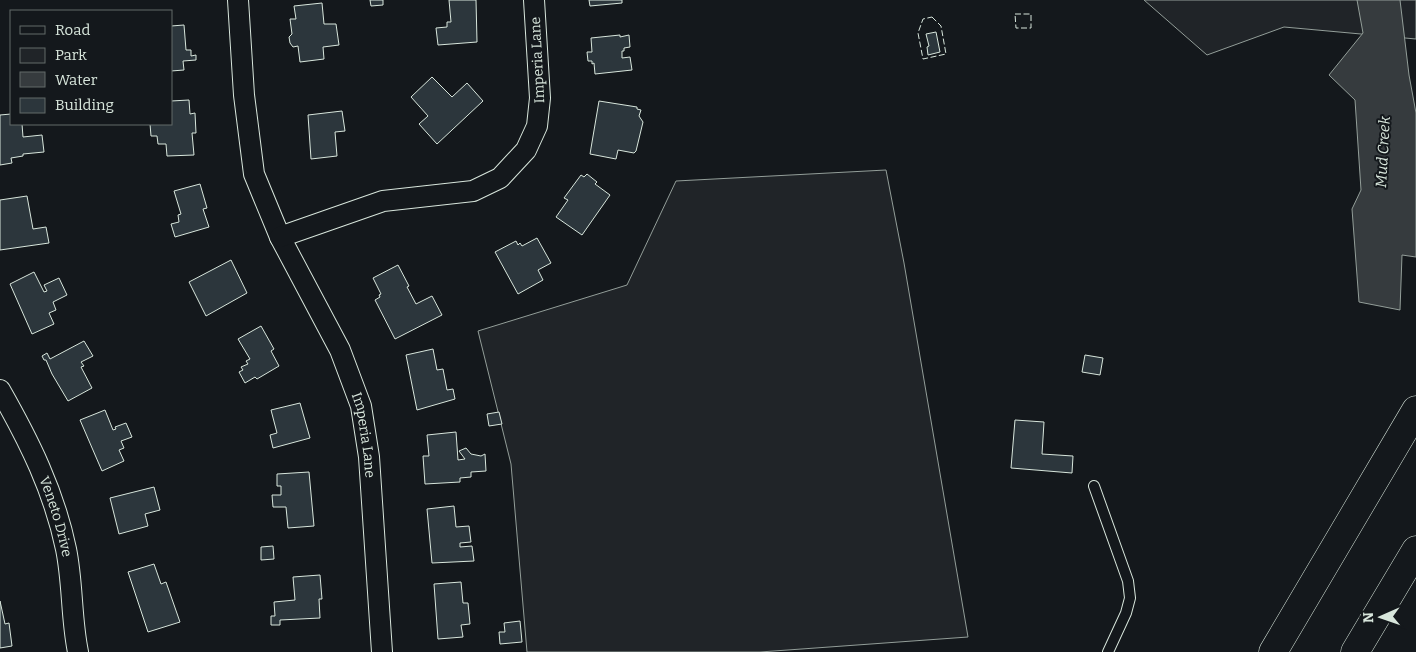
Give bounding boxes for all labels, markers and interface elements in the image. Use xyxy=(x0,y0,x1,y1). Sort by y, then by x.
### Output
legend xyxy=(10,10,172,125)
street label: Imperia Lane xyxy=(527,16,548,104)
text: Road xyxy=(55,21,90,39)
text: Park xyxy=(55,46,87,64)
text: Water xyxy=(55,71,98,89)
text: Building xyxy=(55,96,114,114)
water label: Mud Creek xyxy=(1372,115,1394,188)
street label: Imperia Lane xyxy=(348,390,378,479)
street label: Veneto Drive xyxy=(35,474,75,558)
north arrow xyxy=(1356,592,1406,642)
text: N xyxy=(1360,612,1377,623)

